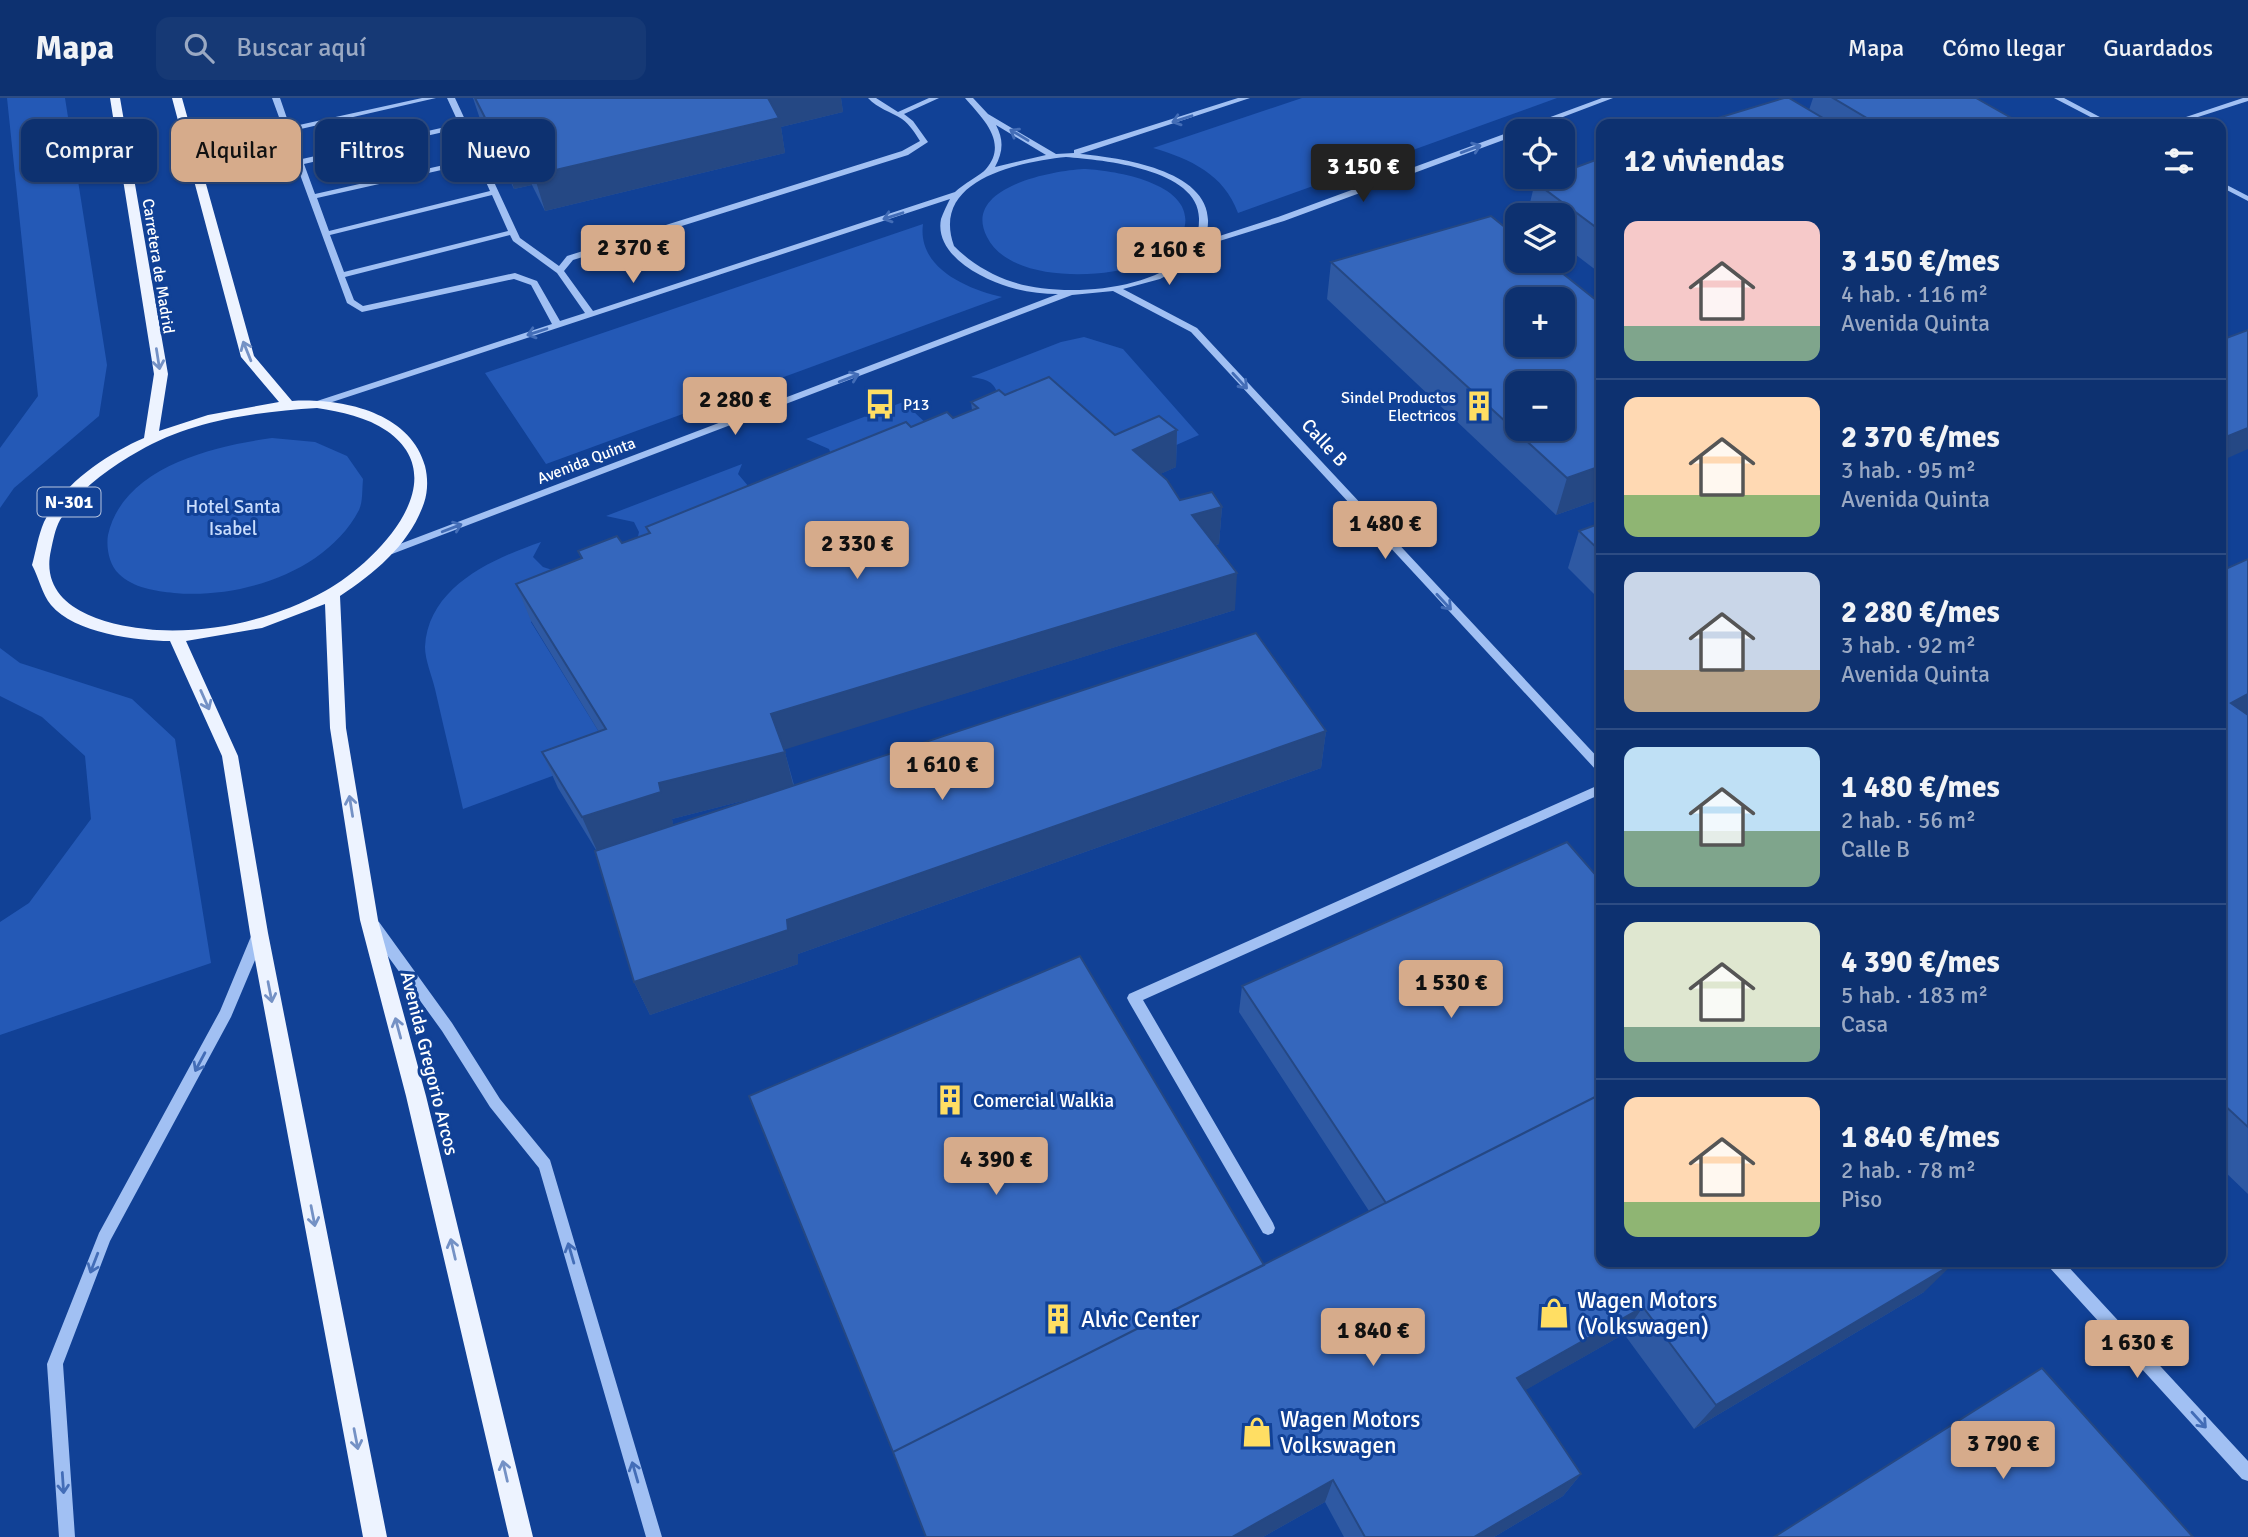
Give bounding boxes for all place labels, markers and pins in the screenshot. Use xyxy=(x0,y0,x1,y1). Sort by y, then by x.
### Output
pin: 3 150 € xyxy=(1298,144,1428,204)
pin: 2 370 € xyxy=(568,226,698,285)
pin: 2 160 € xyxy=(1104,228,1234,287)
pin: 2 280 € xyxy=(670,378,800,437)
bus stop icon: P13 xyxy=(863,387,897,421)
place label: Sindel Productos Electricos xyxy=(1341,388,1456,426)
building icon: Sindel Productos Electricos xyxy=(1462,389,1496,423)
place label: P13 xyxy=(903,395,929,415)
pin: 1 480 € xyxy=(1320,502,1450,561)
pin: 2 330 € xyxy=(792,522,922,581)
pin: 1 610 € xyxy=(877,742,1007,802)
pin: 1 530 € xyxy=(1386,960,1516,1020)
building icon: Comercial Walkia xyxy=(933,1083,967,1117)
place label: Comercial Walkia xyxy=(973,1089,1114,1113)
pin: 4 390 € xyxy=(931,1138,1061,1197)
place label: Wagen Motors (Volkswagen) xyxy=(1577,1286,1717,1341)
shop icon: Wagen Motors (Volkswagen) xyxy=(1537,1296,1571,1330)
building icon: Alvic Center xyxy=(1041,1302,1075,1336)
place label: Alvic Center xyxy=(1081,1305,1200,1334)
pin: 1 840 € xyxy=(1308,1308,1438,1368)
pin: 1 630 € xyxy=(2072,1320,2202,1380)
place label: Wagen Motors Volkswagen xyxy=(1280,1405,1420,1460)
shop icon: Wagen Motors Volkswagen xyxy=(1240,1415,1274,1449)
pin: 3 790 € xyxy=(1938,1422,2068,1481)

